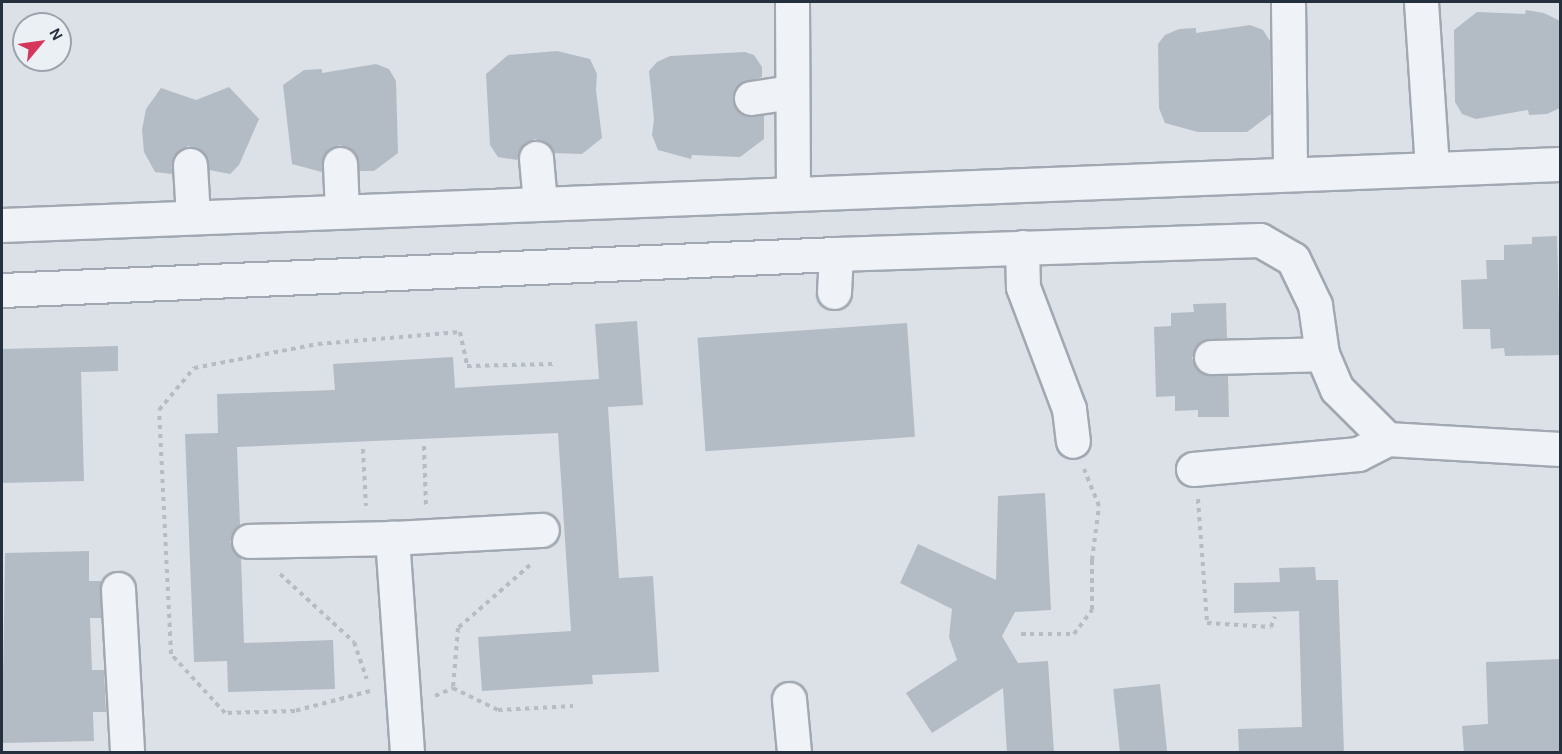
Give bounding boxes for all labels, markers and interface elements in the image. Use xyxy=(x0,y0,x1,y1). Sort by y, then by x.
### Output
north arrow xyxy=(12,12,72,72)
text: N xyxy=(45,24,68,44)

